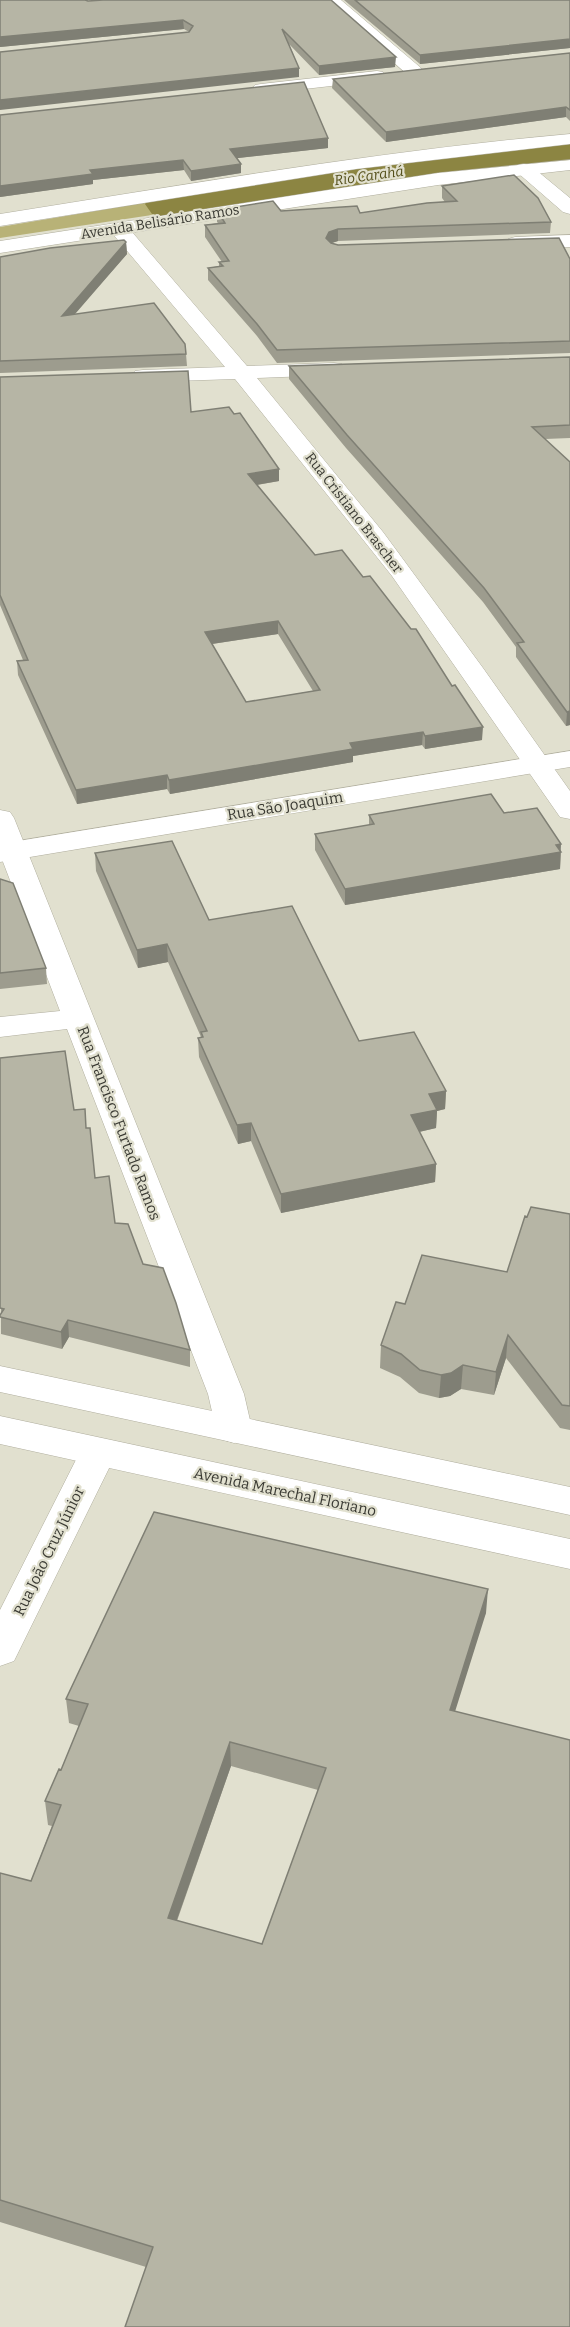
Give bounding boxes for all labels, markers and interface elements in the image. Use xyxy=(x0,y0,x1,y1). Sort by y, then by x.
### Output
water label: Rio Carahá xyxy=(333,163,405,189)
street label: Avenida Belisário Ramos xyxy=(79,201,241,243)
street label: Rua Cristiano Brascher xyxy=(302,449,406,577)
street label: Rua São Joaquim xyxy=(226,788,345,824)
street label: Rua Francisco Furtado Ramos xyxy=(74,1023,164,1223)
street label: Avenida Marechal Floriano xyxy=(192,1464,378,1520)
street label: Rua João Cruz Júnior xyxy=(10,1483,88,1619)

